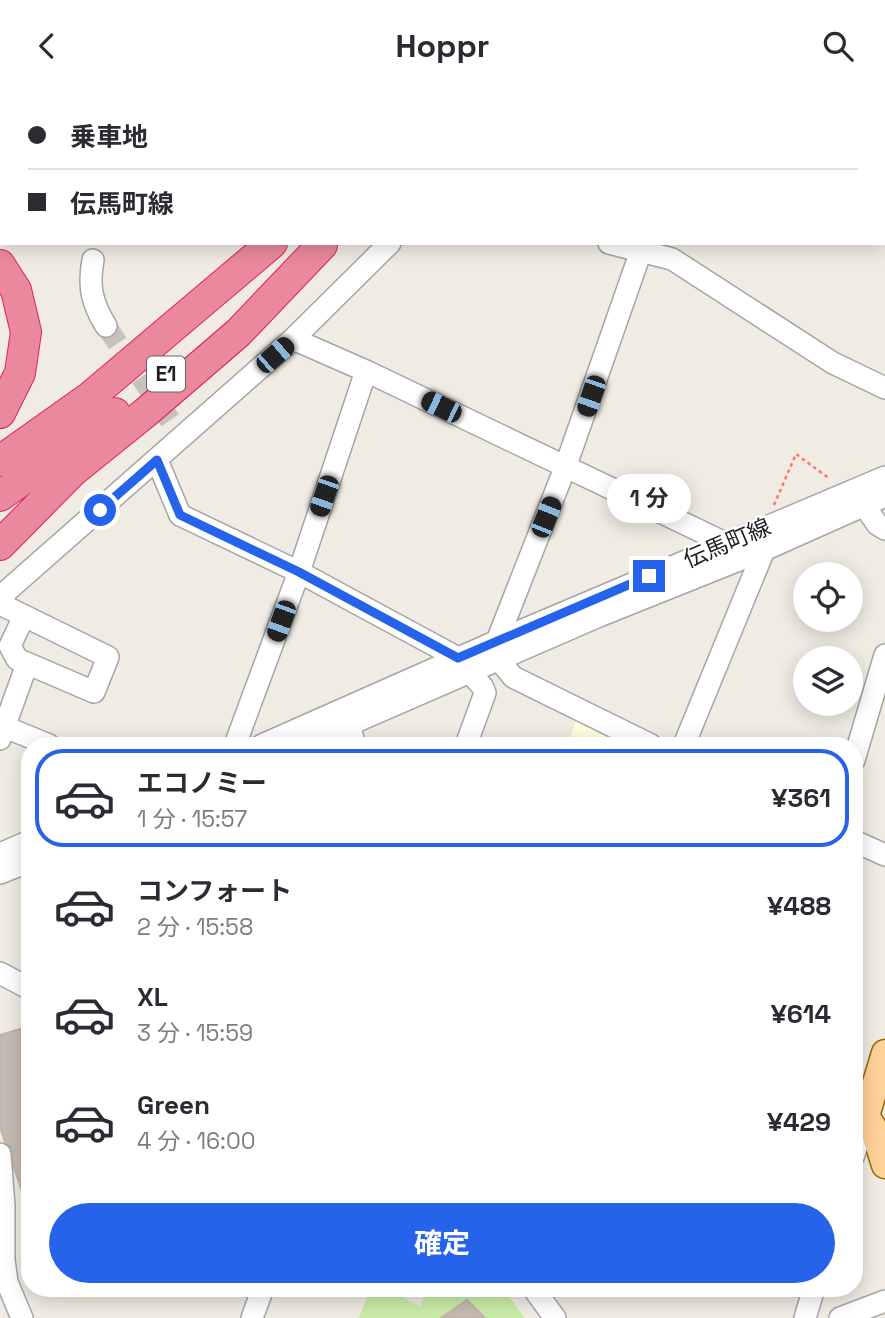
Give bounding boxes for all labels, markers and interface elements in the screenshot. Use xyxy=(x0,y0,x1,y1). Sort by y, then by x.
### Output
text: Hoppr xyxy=(395,26,490,66)
icon: back xyxy=(28,27,66,65)
icon: search xyxy=(819,27,857,65)
text: 乗車地 xyxy=(70,120,148,154)
text: 伝馬町線 xyxy=(70,187,174,221)
car xyxy=(253,333,298,377)
road number: E1 xyxy=(147,357,185,391)
car xyxy=(575,373,608,419)
car xyxy=(418,388,465,426)
car xyxy=(308,473,341,519)
callout: 1 分 xyxy=(607,475,691,524)
text: 1 分 xyxy=(629,483,669,513)
route start xyxy=(84,494,116,526)
car xyxy=(529,494,564,540)
street label: 伝馬町線 xyxy=(679,511,775,575)
route end xyxy=(633,560,665,592)
map controls xyxy=(793,562,863,716)
button: locate xyxy=(793,562,863,632)
car xyxy=(264,598,299,644)
button: layers xyxy=(793,646,863,716)
text: エコノミー xyxy=(137,766,267,800)
icon: car xyxy=(53,767,116,830)
text: ¥361 xyxy=(771,781,831,815)
text: 1 分 · 15:57 xyxy=(137,804,247,834)
text: コンフォート xyxy=(137,874,292,908)
icon: car xyxy=(53,875,116,938)
text: ¥488 xyxy=(767,889,831,923)
text: 2 分 · 15:58 xyxy=(137,912,253,942)
text: XL xyxy=(137,980,168,1014)
icon: car xyxy=(53,983,116,1046)
text: ¥614 xyxy=(771,997,831,1031)
text: 3 分 · 15:59 xyxy=(137,1018,253,1048)
text: Green xyxy=(137,1088,210,1122)
icon: car xyxy=(53,1091,116,1154)
text: ¥429 xyxy=(767,1105,831,1139)
text: 4 分 · 16:00 xyxy=(137,1126,255,1156)
button: 確定 xyxy=(49,1203,835,1283)

